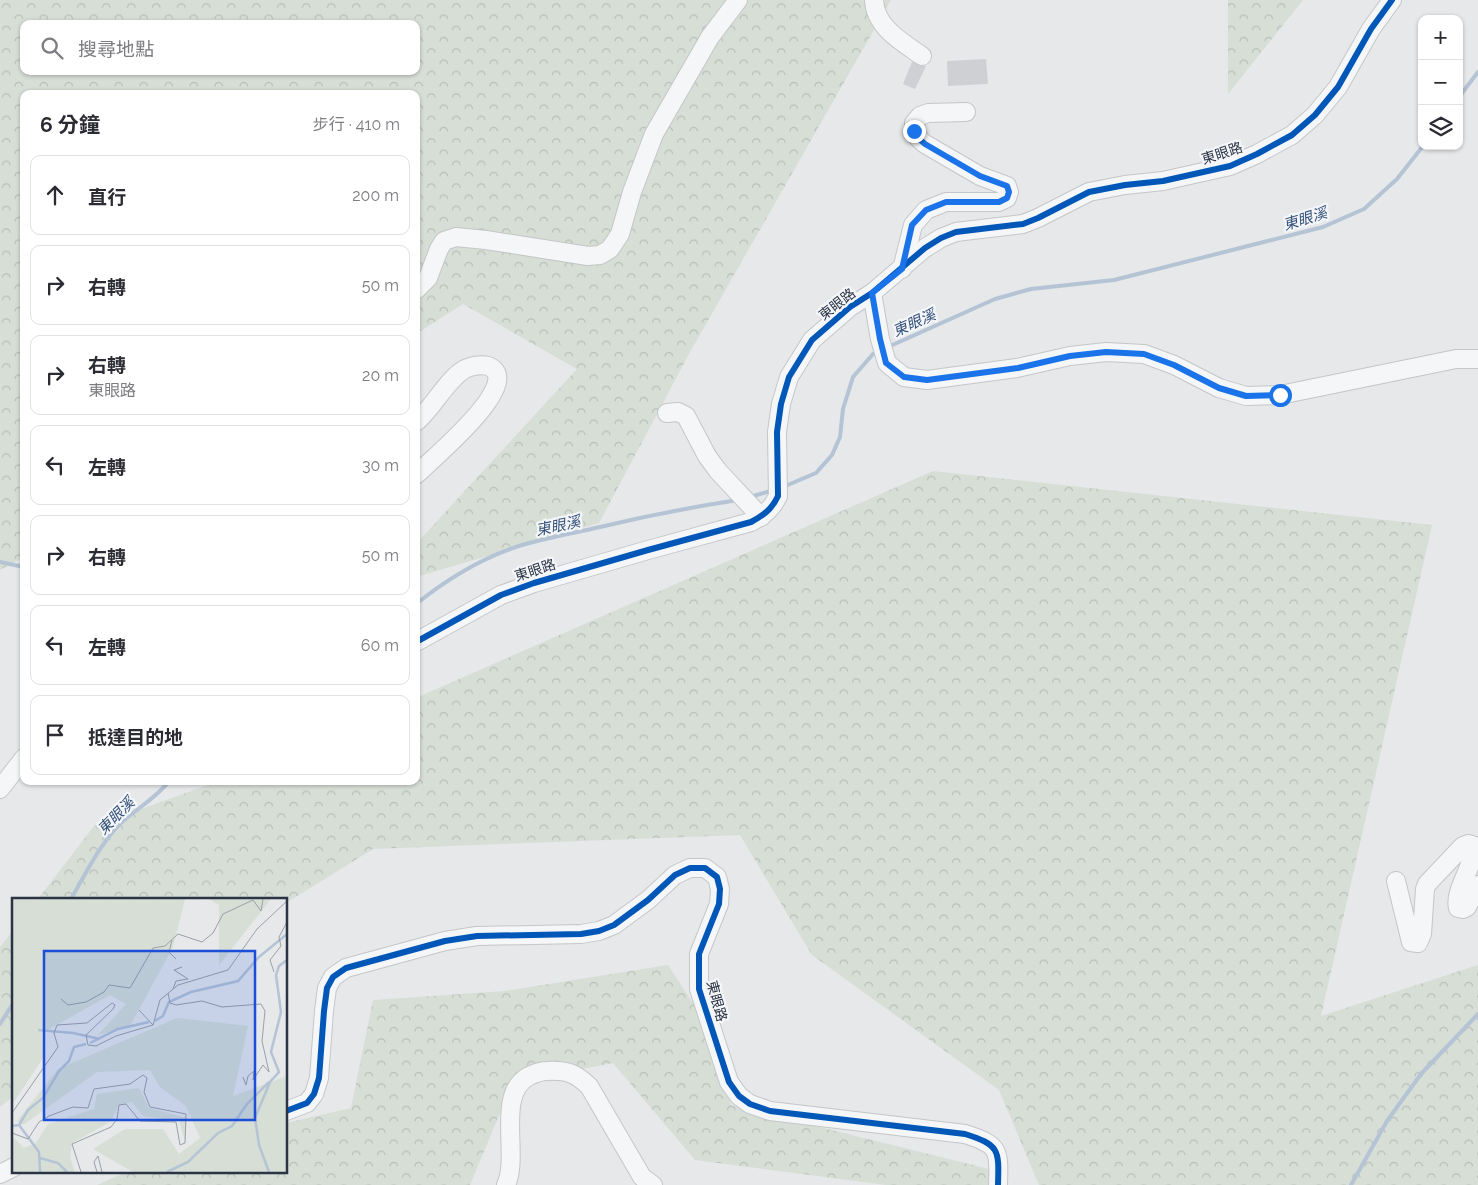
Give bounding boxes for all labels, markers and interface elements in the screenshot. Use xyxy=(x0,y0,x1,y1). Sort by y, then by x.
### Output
map controls xyxy=(1418,15,1463,150)
button: + xyxy=(1418,15,1463,60)
search box xyxy=(20,20,420,75)
icon: search xyxy=(38,34,66,62)
text: 搜尋地點 xyxy=(78,38,154,60)
button: − xyxy=(1418,60,1463,105)
button: layers xyxy=(1418,105,1463,150)
text: 6 分鐘 xyxy=(40,112,100,137)
text: 步行 · 410 m xyxy=(313,115,400,134)
route end xyxy=(903,120,926,143)
street label: 東眼路 xyxy=(1200,139,1244,167)
icon: ahead xyxy=(41,181,69,209)
text: 直行 xyxy=(88,186,126,208)
text: 200 m xyxy=(352,186,399,205)
water label: 東眼溪 xyxy=(1281,203,1331,234)
icon: right xyxy=(41,271,69,299)
text: 右轉 xyxy=(88,276,126,298)
text: 50 m xyxy=(362,276,399,295)
street label: 東眼路 xyxy=(816,285,858,323)
water label: 東眼溪 xyxy=(890,305,940,340)
text: 右轉 xyxy=(88,354,126,376)
icon: right xyxy=(41,361,69,389)
text: 20 m xyxy=(362,366,399,385)
text: 東眼路 xyxy=(88,381,136,400)
route start xyxy=(1269,384,1292,407)
icon: left xyxy=(41,451,69,479)
text: 左轉 xyxy=(88,456,126,478)
text: 30 m xyxy=(362,456,399,475)
water label: 東眼溪 xyxy=(534,512,584,539)
icon: right xyxy=(41,541,69,569)
text: 右轉 xyxy=(88,546,126,568)
text: 50 m xyxy=(362,546,399,565)
street label: 東眼路 xyxy=(513,556,557,584)
icon: left xyxy=(41,631,69,659)
text: 左轉 xyxy=(88,636,126,658)
text: 60 m xyxy=(361,636,399,655)
icon: arrive xyxy=(41,721,69,749)
text: 抵達目的地 xyxy=(88,726,183,748)
water label: 東眼溪 xyxy=(94,792,140,838)
inset map xyxy=(12,898,288,1172)
street label: 東眼路 xyxy=(704,979,730,1023)

